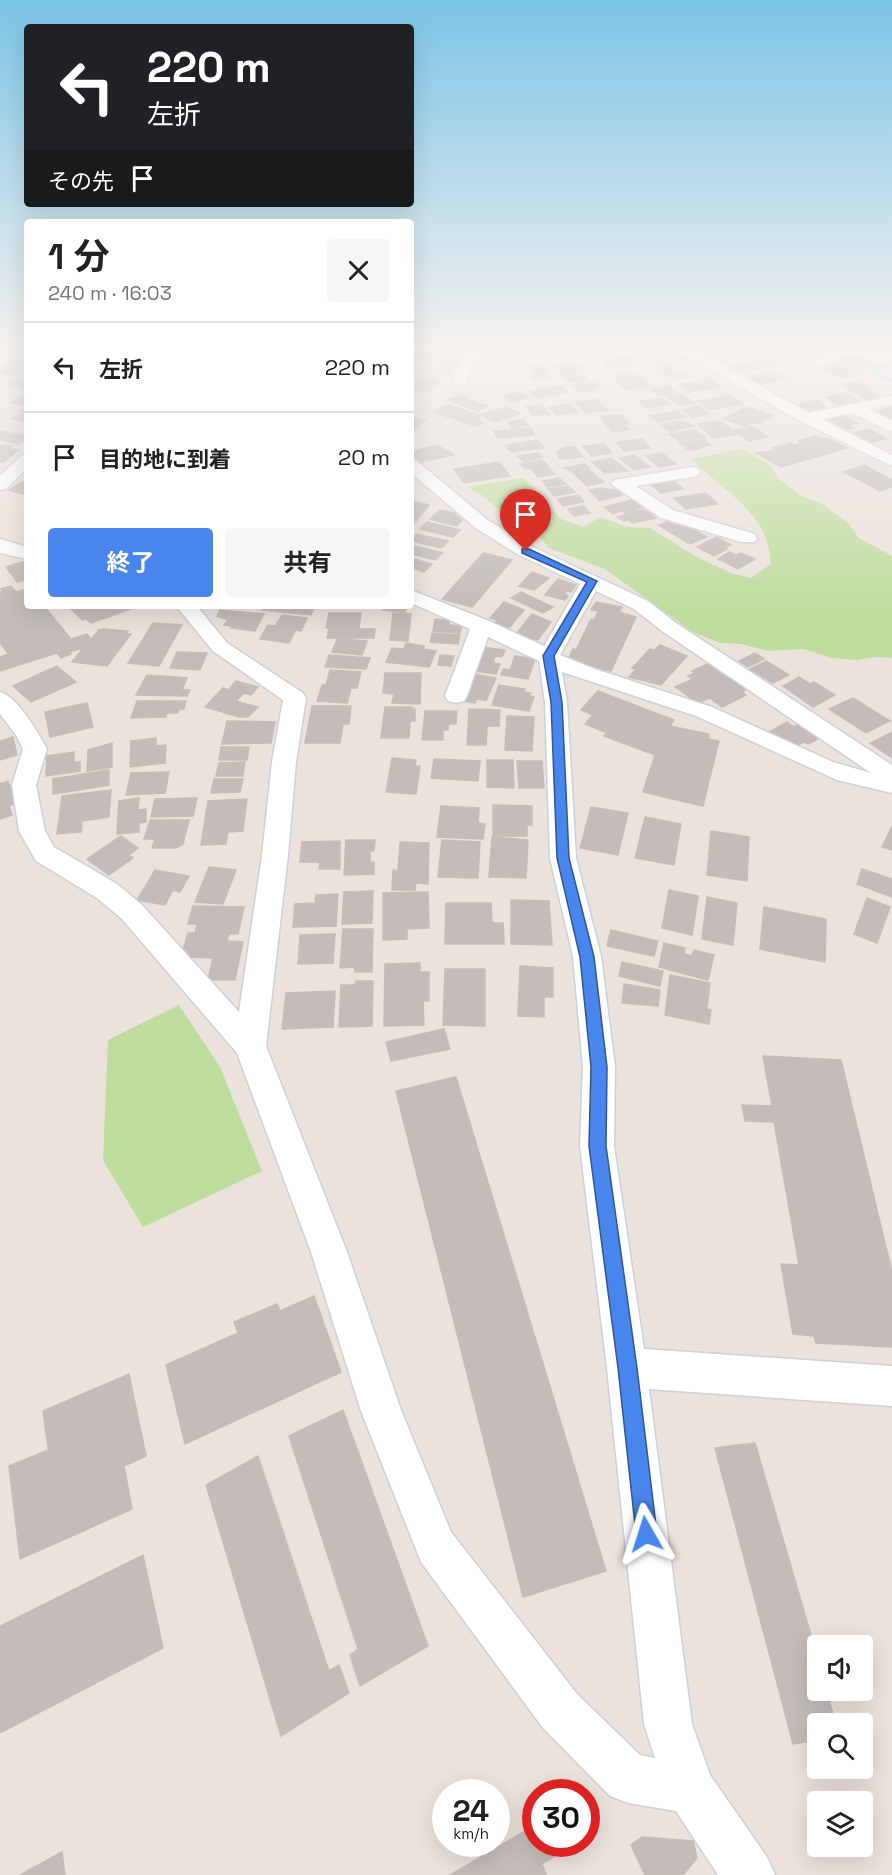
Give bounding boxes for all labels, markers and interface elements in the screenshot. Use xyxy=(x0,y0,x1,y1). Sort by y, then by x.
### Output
text: 220 m xyxy=(147,41,271,94)
icon: left xyxy=(48,48,126,126)
text: 左折 xyxy=(147,97,201,132)
icon: arrive xyxy=(126,162,159,195)
text: その先 xyxy=(48,167,114,195)
text: 1 分 xyxy=(48,234,109,280)
button: close xyxy=(327,239,390,302)
text: 240 m · 16:03 xyxy=(48,280,172,306)
icon: left xyxy=(48,351,81,384)
text: 220 m xyxy=(325,353,390,381)
text: 左折 xyxy=(99,355,143,383)
icon: arrive xyxy=(48,441,81,474)
text: 20 m xyxy=(338,443,390,471)
text: 目的地に到着 xyxy=(99,445,231,473)
pin xyxy=(500,489,551,551)
icon: arrive xyxy=(509,498,542,531)
button: 終了 xyxy=(48,528,213,597)
button: 共有 xyxy=(225,528,390,597)
position arrow xyxy=(614,1502,678,1566)
map controls xyxy=(807,1635,873,1857)
button: sound xyxy=(807,1635,873,1701)
button: search xyxy=(807,1713,873,1779)
speed limit sign: 30 xyxy=(522,1779,600,1857)
text: 24 xyxy=(453,1791,489,1830)
button: layers xyxy=(807,1791,873,1857)
text: km/h xyxy=(453,1824,489,1843)

